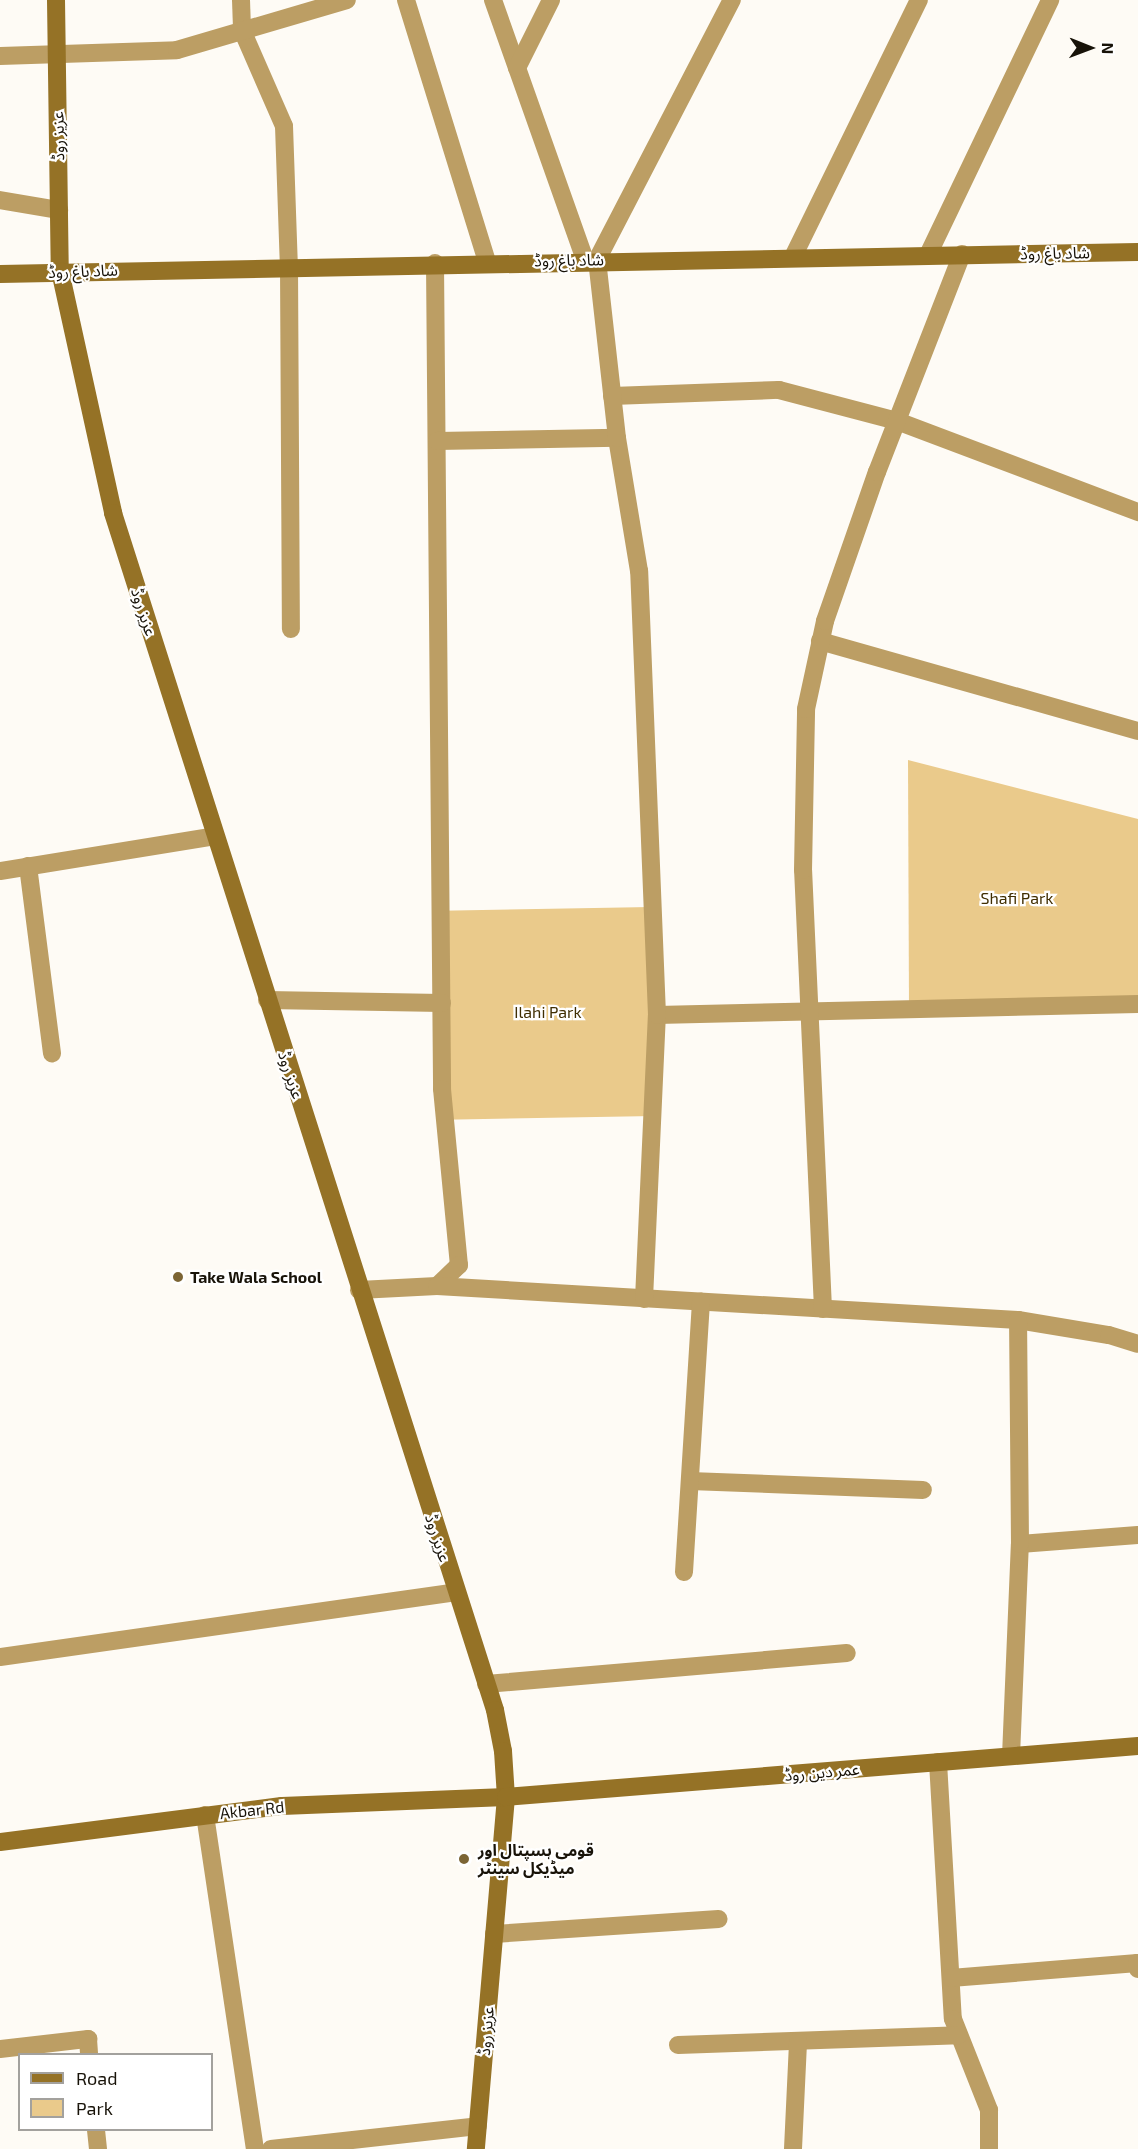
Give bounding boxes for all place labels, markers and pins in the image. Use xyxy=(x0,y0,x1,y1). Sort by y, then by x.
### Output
place label: Take Wala School xyxy=(190,1267,322,1287)
marker: Take Wala School xyxy=(171,1270,185,1284)
place label: قومی ہسپتال اور میڈیکل سینٹر xyxy=(478,1840,594,1878)
marker: قومی ہسپتال اور میڈیکل سینٹر xyxy=(455,1850,473,1868)

